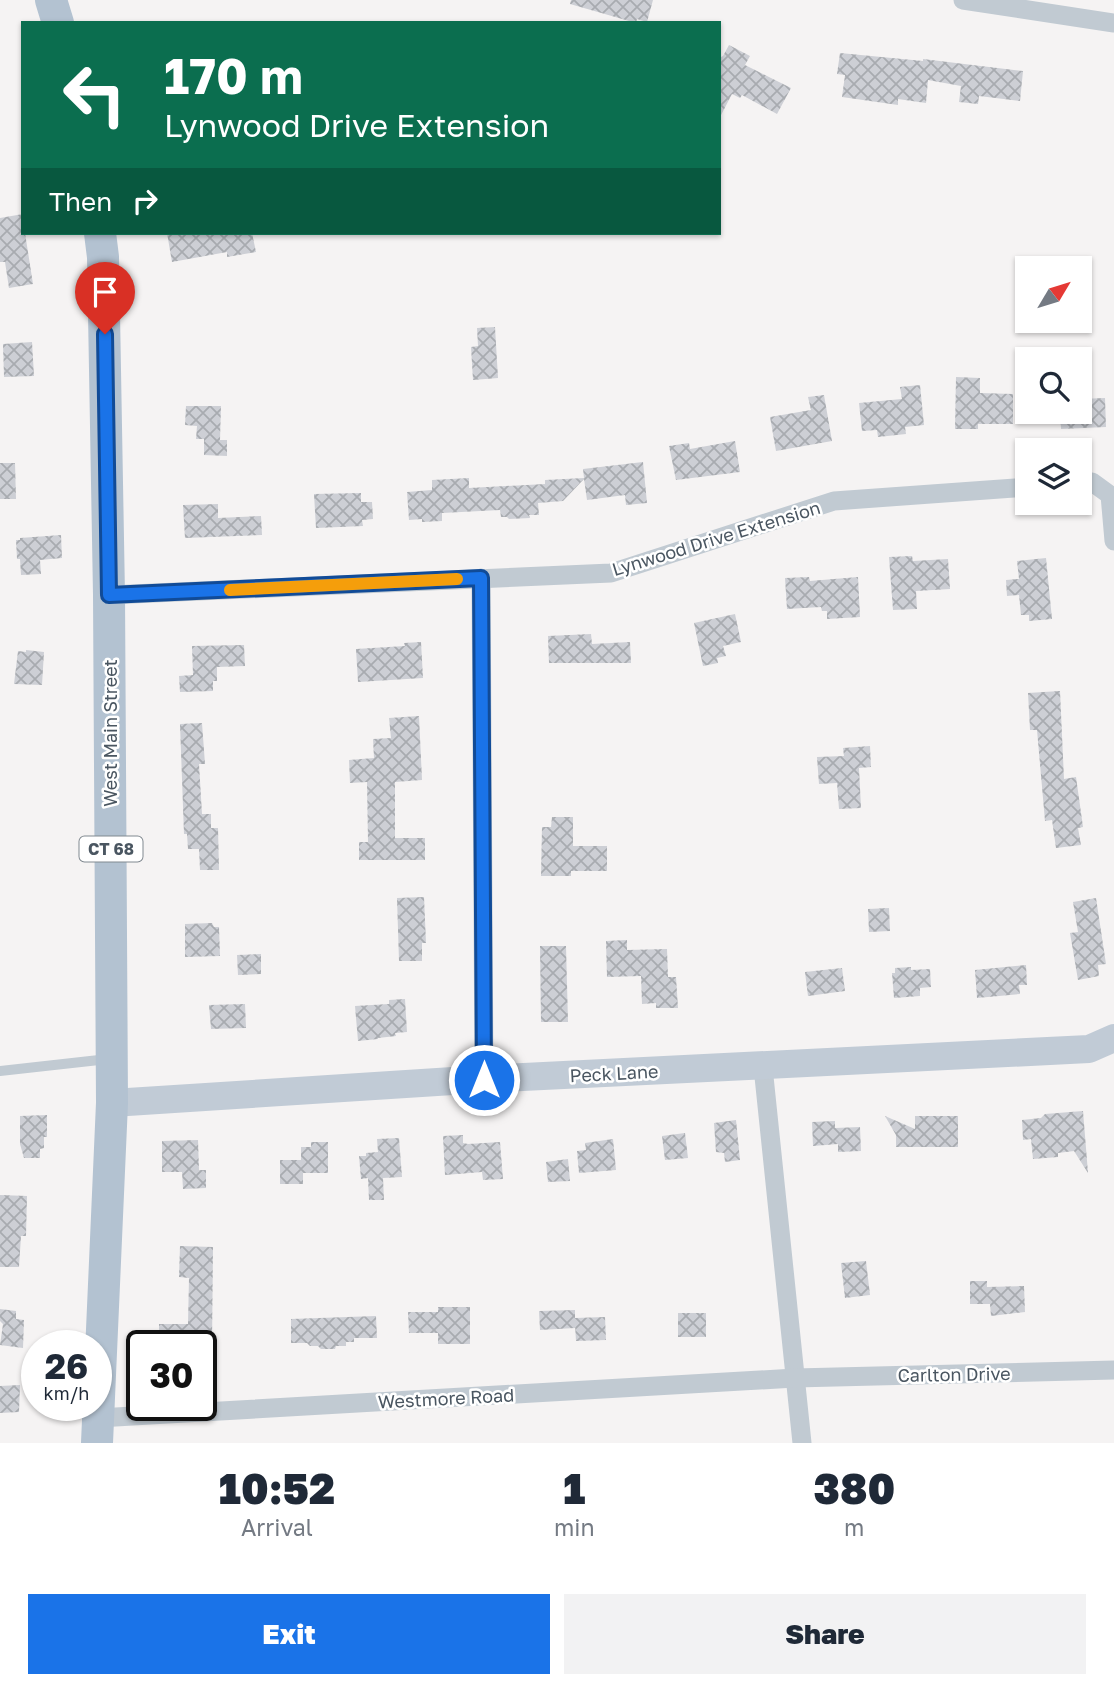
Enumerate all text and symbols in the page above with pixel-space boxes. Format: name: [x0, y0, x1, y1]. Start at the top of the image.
text: 170 m: [164, 46, 303, 105]
icon: left: [49, 49, 140, 140]
text: Lynwood Drive Extension: [164, 106, 549, 144]
icon: right: [126, 182, 164, 220]
text: Then: [49, 186, 112, 217]
north arrow: [1015, 256, 1092, 332]
map controls: [1015, 256, 1092, 515]
pin: [75, 262, 135, 334]
icon: arrive: [86, 273, 124, 311]
button: search: [1015, 347, 1092, 424]
button: layers: [1015, 438, 1092, 515]
street label: Lynwood Drive Extension: [609, 496, 823, 580]
street label: West Main Street: [99, 659, 121, 807]
road number: CT 68: [80, 836, 142, 862]
position arrow: [447, 1043, 521, 1117]
street label: Peck Lane: [569, 1060, 659, 1086]
speed limit sign: 30: [126, 1330, 217, 1421]
text: 26: [45, 1345, 88, 1387]
street label: Carlton Drive: [897, 1362, 1011, 1386]
text: km/h: [44, 1382, 89, 1404]
street label: Westmore Road: [377, 1383, 515, 1413]
text: 10:52: [219, 1463, 335, 1513]
text: 1: [563, 1463, 585, 1513]
text: 380: [813, 1463, 895, 1513]
text: Arrival: [241, 1513, 313, 1541]
text: min: [554, 1513, 595, 1541]
text: m: [844, 1513, 864, 1541]
button: Exit: [28, 1594, 550, 1674]
button: Share: [564, 1594, 1086, 1674]

